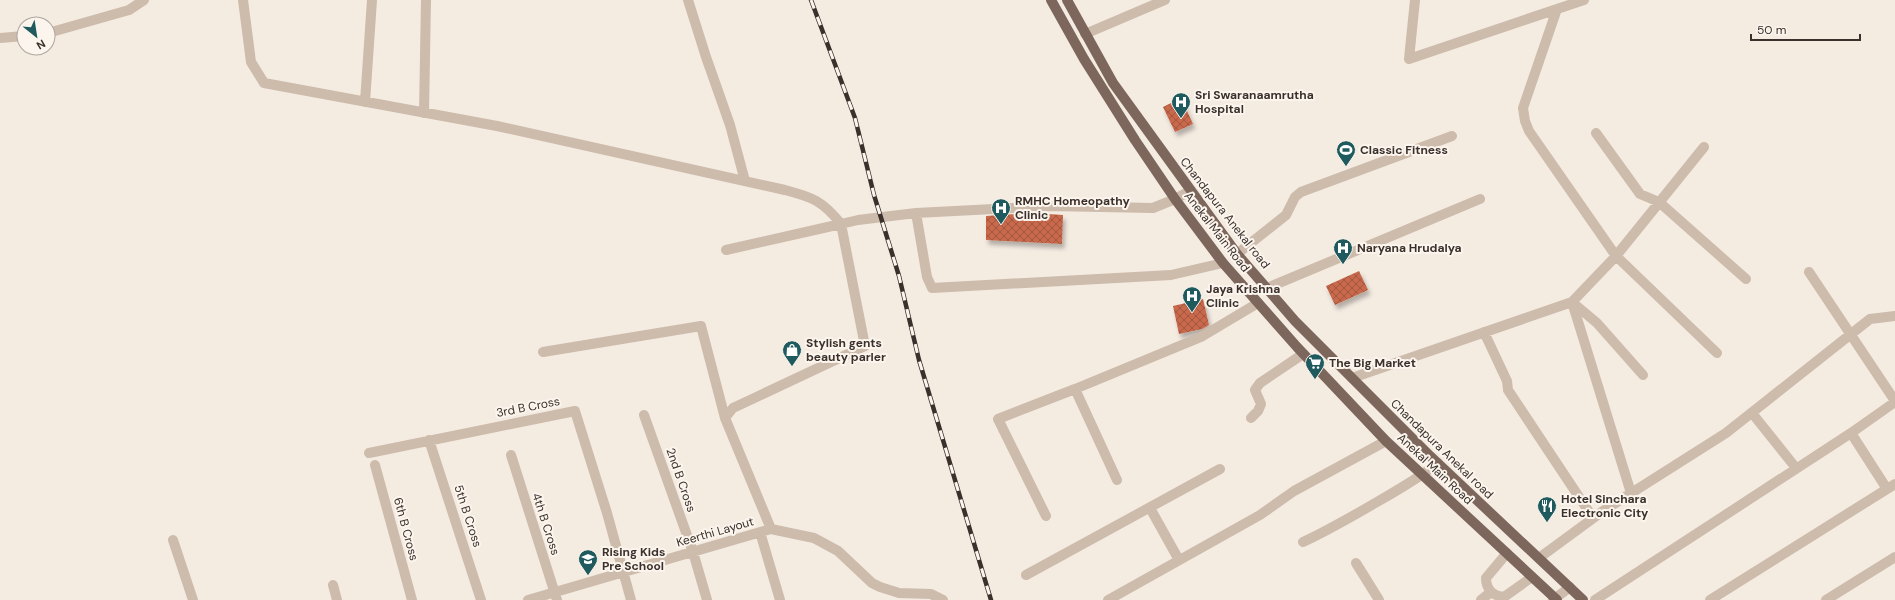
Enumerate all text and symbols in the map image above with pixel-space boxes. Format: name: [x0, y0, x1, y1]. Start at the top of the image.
north arrow: [16, 16, 56, 56]
scale bar: [1751, 16, 1860, 42]
text: 50 m: [1757, 22, 1786, 38]
text: N: [34, 37, 48, 53]
place label: Sri Swaranaamrutha Hospital: [1195, 87, 1314, 117]
hospital icon: Sri Swaranaamrutha Hospital: [1170, 91, 1192, 119]
sports icon: Classic Fitness: [1335, 139, 1357, 167]
place label: Classic Fitness: [1360, 142, 1448, 158]
street label: Chandapura Anekal road: [1177, 154, 1273, 272]
street label: Anekal Main Road: [1181, 189, 1253, 275]
place label: RMHC Homeopathy Clinic: [1015, 193, 1130, 223]
hospital icon: RMHC Homeopathy Clinic: [990, 197, 1012, 225]
hospital icon: Naryana Hrudalya: [1332, 237, 1354, 265]
place label: Naryana Hrudalya: [1357, 240, 1462, 256]
place label: Jaya Krishna Clinic: [1206, 281, 1280, 311]
hospital icon: Jaya Krishna Clinic: [1181, 285, 1203, 313]
place label: Stylish gents beauty parler: [806, 335, 886, 365]
shop icon: Stylish gents beauty parler: [781, 339, 803, 367]
supermarket icon: The Big Market: [1304, 352, 1326, 380]
place label: The Big Market: [1329, 355, 1416, 371]
street label: 3rd B Cross: [495, 393, 561, 421]
street label: Chandapura Anekal road: [1387, 396, 1497, 502]
street label: Anekal Main Road: [1394, 430, 1476, 508]
street label: 2nd B Cross: [663, 446, 699, 514]
street label: 5th B Cross: [450, 483, 486, 549]
street label: 4th B Cross: [528, 491, 564, 557]
place label: Hotel Sinchara Electronic City: [1561, 491, 1649, 521]
restaurant icon: Hotel Sinchara Electronic City: [1536, 495, 1558, 523]
street label: 6th B Cross: [390, 496, 422, 562]
street label: Keerthi Layout: [674, 513, 756, 551]
place label: Rising Kids Pre School: [602, 544, 665, 574]
school or university icon: Rising Kids Pre School: [577, 548, 599, 576]

